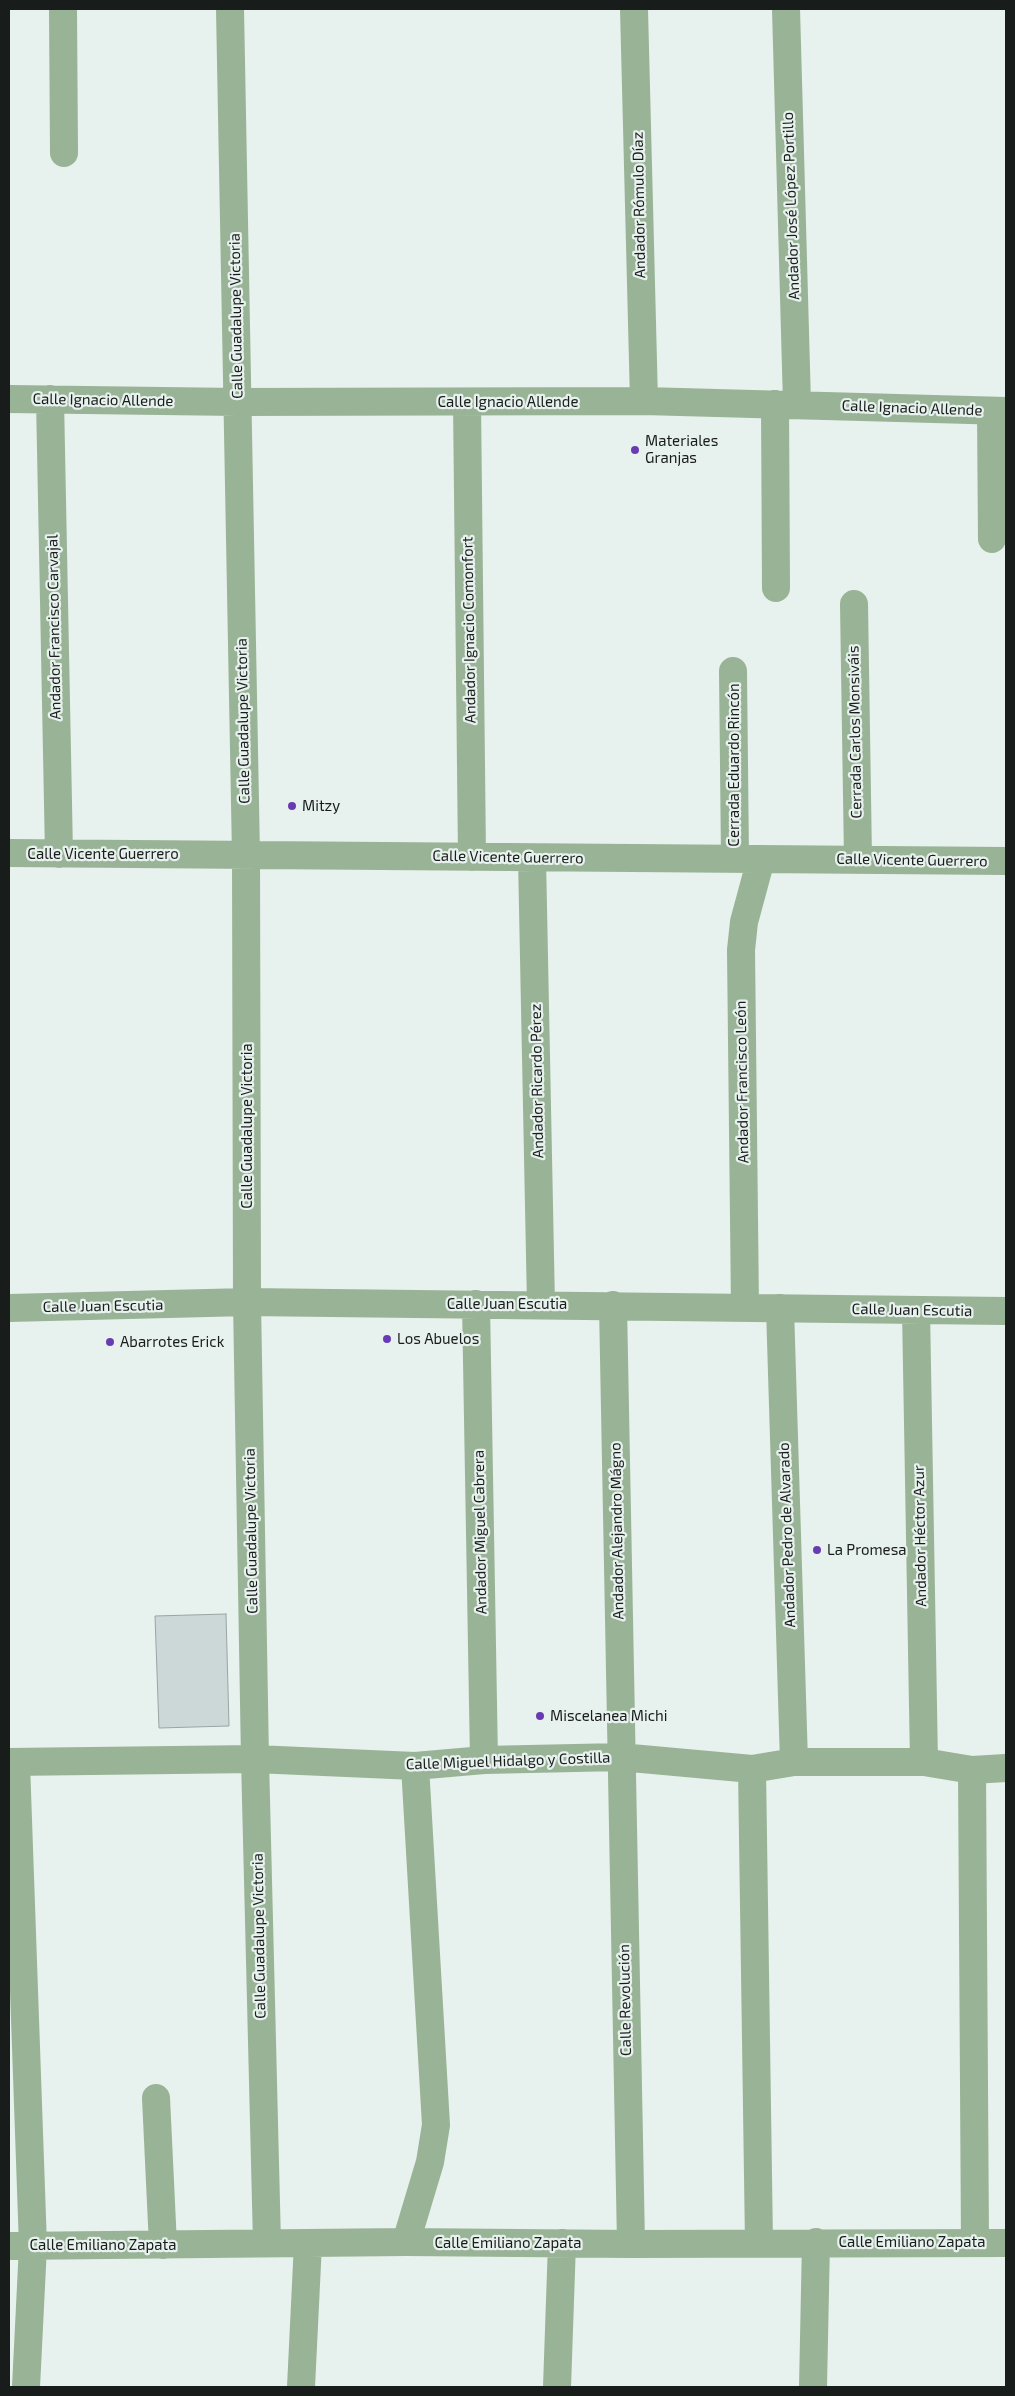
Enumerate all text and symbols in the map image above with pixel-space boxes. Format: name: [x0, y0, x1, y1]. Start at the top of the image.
street label: Andador José López Portillo: [779, 112, 803, 300]
street label: Andador Rómulo Díaz: [629, 132, 649, 278]
street label: Calle Guadalupe Victoria: [226, 233, 246, 399]
street label: Calle Ignacio Allende: [32, 390, 174, 410]
street label: Calle Ignacio Allende: [438, 393, 578, 411]
street label: Calle Ignacio Allende: [841, 397, 983, 419]
place label: Materiales Granjas: [645, 432, 718, 467]
marker: Materiales Granjas: [629, 444, 641, 456]
street label: Andador Francisco Carvajal: [43, 534, 65, 720]
street label: Andador Ignacio Comonfort: [458, 536, 480, 724]
street label: Calle Guadalupe Victoria: [233, 638, 253, 804]
street label: Cerrada Carlos Monsiváis: [844, 645, 866, 819]
street label: Cerrada Eduardo Rincón: [725, 683, 743, 847]
place label: Mitzy: [302, 797, 340, 815]
marker: Mitzy: [286, 800, 298, 812]
street label: Calle Vicente Guerrero: [27, 845, 179, 863]
street label: Calle Vicente Guerrero: [432, 847, 584, 867]
street label: Calle Vicente Guerrero: [836, 850, 988, 870]
street label: Andador Francisco León: [732, 1000, 752, 1164]
street label: Andador Ricardo Pérez: [527, 1004, 547, 1158]
street label: Calle Guadalupe Victoria: [238, 1043, 256, 1209]
street label: Calle Juan Escutia: [447, 1295, 567, 1313]
street label: Calle Juan Escutia: [43, 1296, 163, 1316]
street label: Calle Juan Escutia: [852, 1300, 972, 1320]
place label: Los Abuelos: [397, 1330, 479, 1348]
place label: Abarrotes Erick: [120, 1333, 224, 1351]
marker: Los Abuelos: [381, 1333, 393, 1345]
marker: Abarrotes Erick: [104, 1336, 116, 1348]
street label: Andador Alejandro Mágno: [606, 1442, 628, 1620]
street label: Andador Pedro de Alvarado: [775, 1442, 799, 1628]
street label: Calle Guadalupe Victoria: [241, 1448, 261, 1614]
street label: Andador Miguel Cabrera: [470, 1450, 490, 1614]
street label: Andador Héctor Azur: [910, 1465, 930, 1607]
place label: La Promesa: [827, 1541, 907, 1559]
marker: La Promesa: [811, 1544, 823, 1556]
place label: Miscelanea Michi: [550, 1707, 667, 1725]
marker: Miscelanea Michi: [534, 1710, 546, 1722]
street label: Calle Miguel Hidalgo y Costilla: [406, 1748, 610, 1774]
street label: Calle Guadalupe Victoria: [249, 1853, 269, 2019]
street label: Calle Revolución: [615, 1944, 635, 2056]
street label: Calle Emiliano Zapata: [839, 2233, 985, 2251]
street label: Calle Emiliano Zapata: [435, 2234, 581, 2252]
street label: Calle Emiliano Zapata: [30, 2236, 176, 2254]

